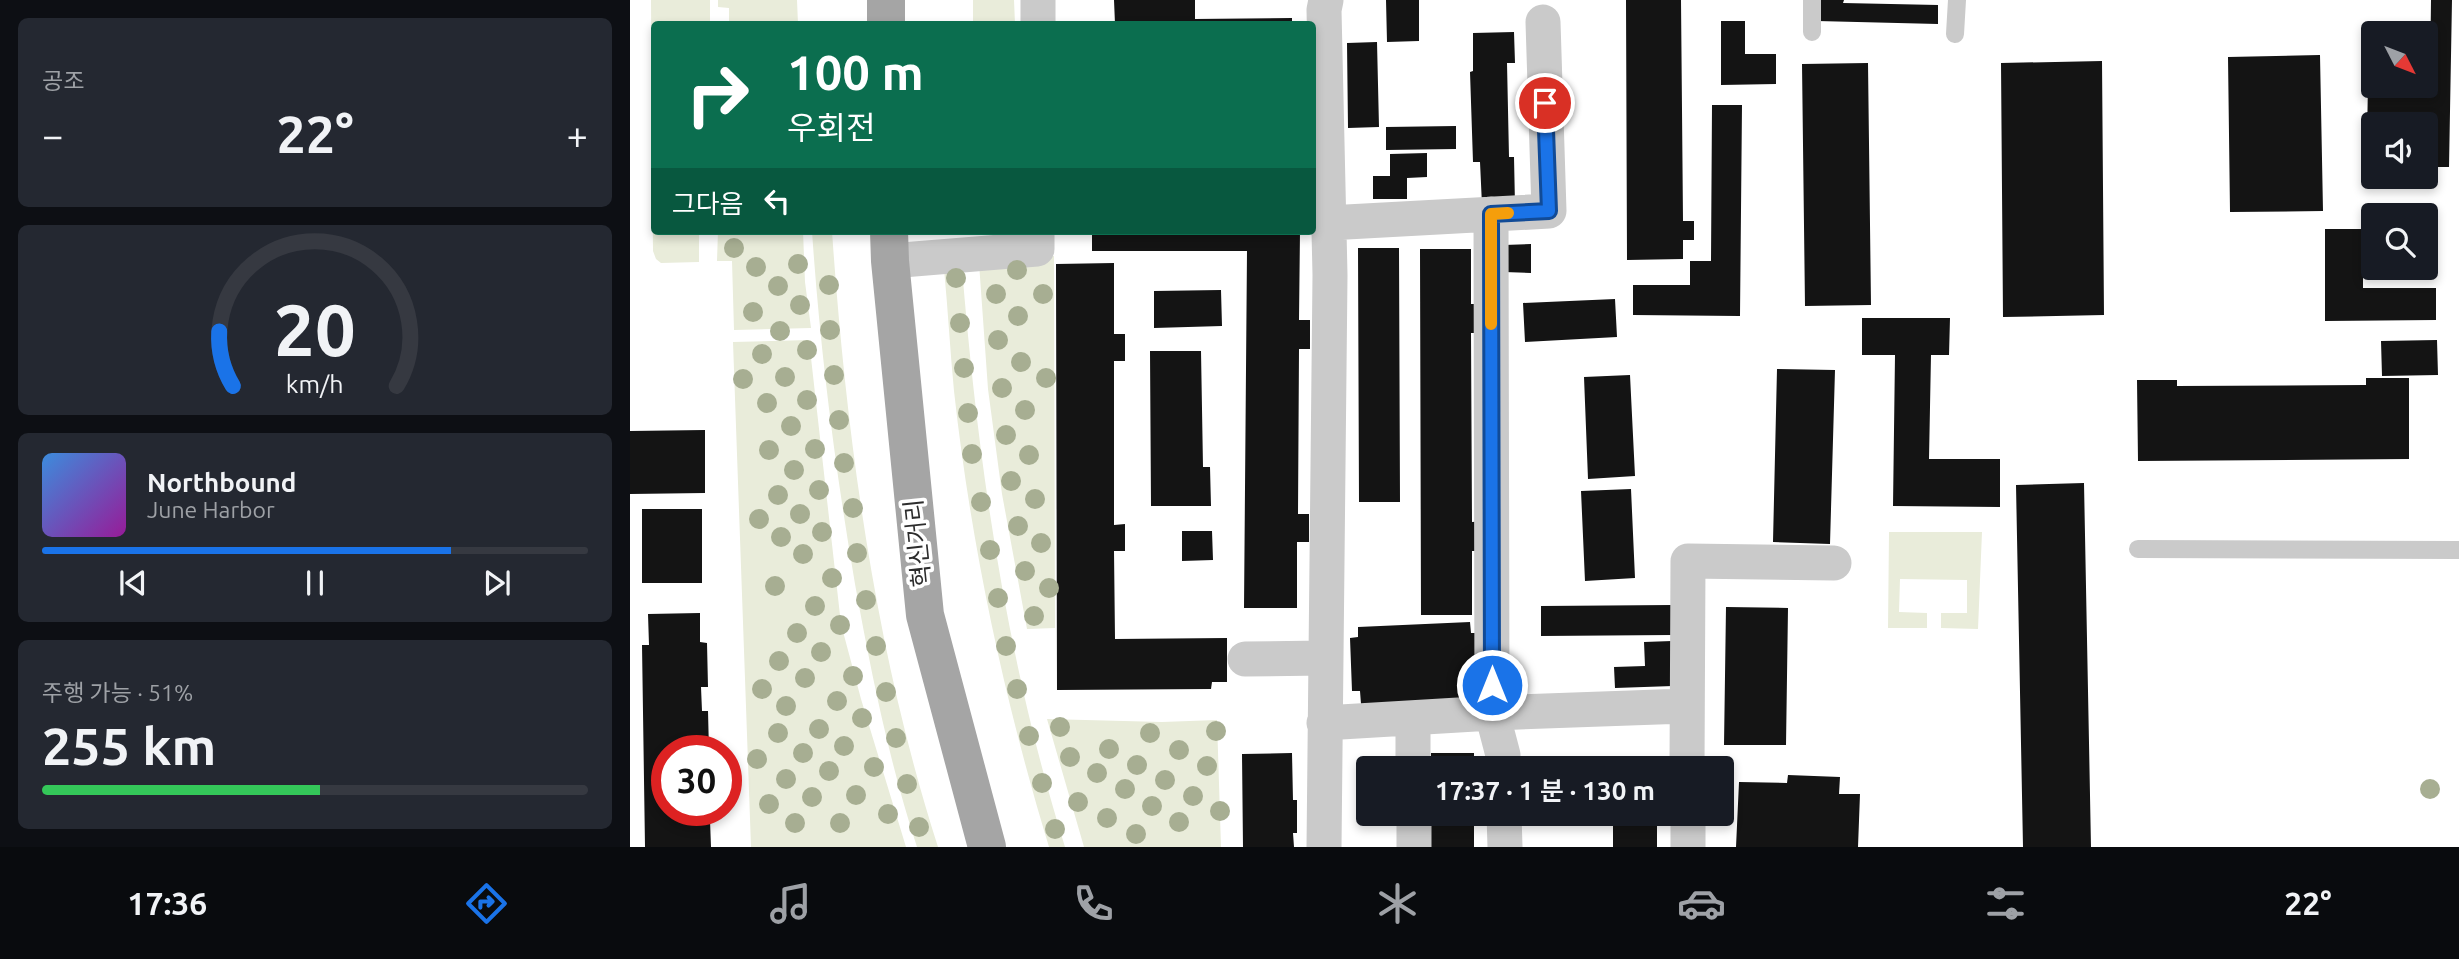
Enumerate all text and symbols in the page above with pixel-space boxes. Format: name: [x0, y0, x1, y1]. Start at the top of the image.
north arrow: [2361, 21, 2438, 98]
map controls: [2361, 21, 2438, 280]
text: 100 m: [787, 44, 924, 99]
icon: right: [672, 49, 763, 140]
text: 공조: [42, 68, 84, 93]
pin: [1515, 73, 1575, 133]
icon: arrive: [1526, 84, 1564, 122]
text: 22°: [276, 105, 354, 163]
text: 우회전: [787, 109, 875, 145]
button: sound: [2361, 112, 2438, 189]
text: −: [42, 114, 63, 156]
text: +: [567, 114, 588, 156]
icon: left: [758, 182, 796, 220]
text: 그다음: [672, 189, 744, 218]
button: search: [2361, 203, 2438, 280]
text: 20: [274, 288, 356, 370]
text: km/h: [286, 370, 344, 398]
text: Northbound: [147, 468, 296, 497]
text: June Harbor: [147, 497, 275, 522]
street label: 혁신거리: [899, 498, 936, 588]
icon: previous: [114, 564, 152, 602]
icon: pause: [296, 564, 334, 602]
icon: next: [478, 564, 516, 602]
position arrow: [1455, 648, 1529, 722]
text: 주행 가능 · 51%: [42, 680, 193, 705]
text: 255 km: [42, 717, 216, 775]
speed limit sign: 30: [651, 735, 742, 826]
text: 17:37 · 1 분 · 130 m: [1435, 776, 1655, 805]
icon: directions: [462, 879, 511, 928]
icon: music: [766, 879, 815, 928]
icon: phone: [1069, 879, 1118, 928]
icon: climate: [1373, 879, 1422, 928]
icon: car: [1677, 879, 1726, 928]
icon: filters: [1981, 879, 2030, 928]
text: 17:36: [127, 885, 207, 921]
text: 22°: [2284, 885, 2332, 921]

